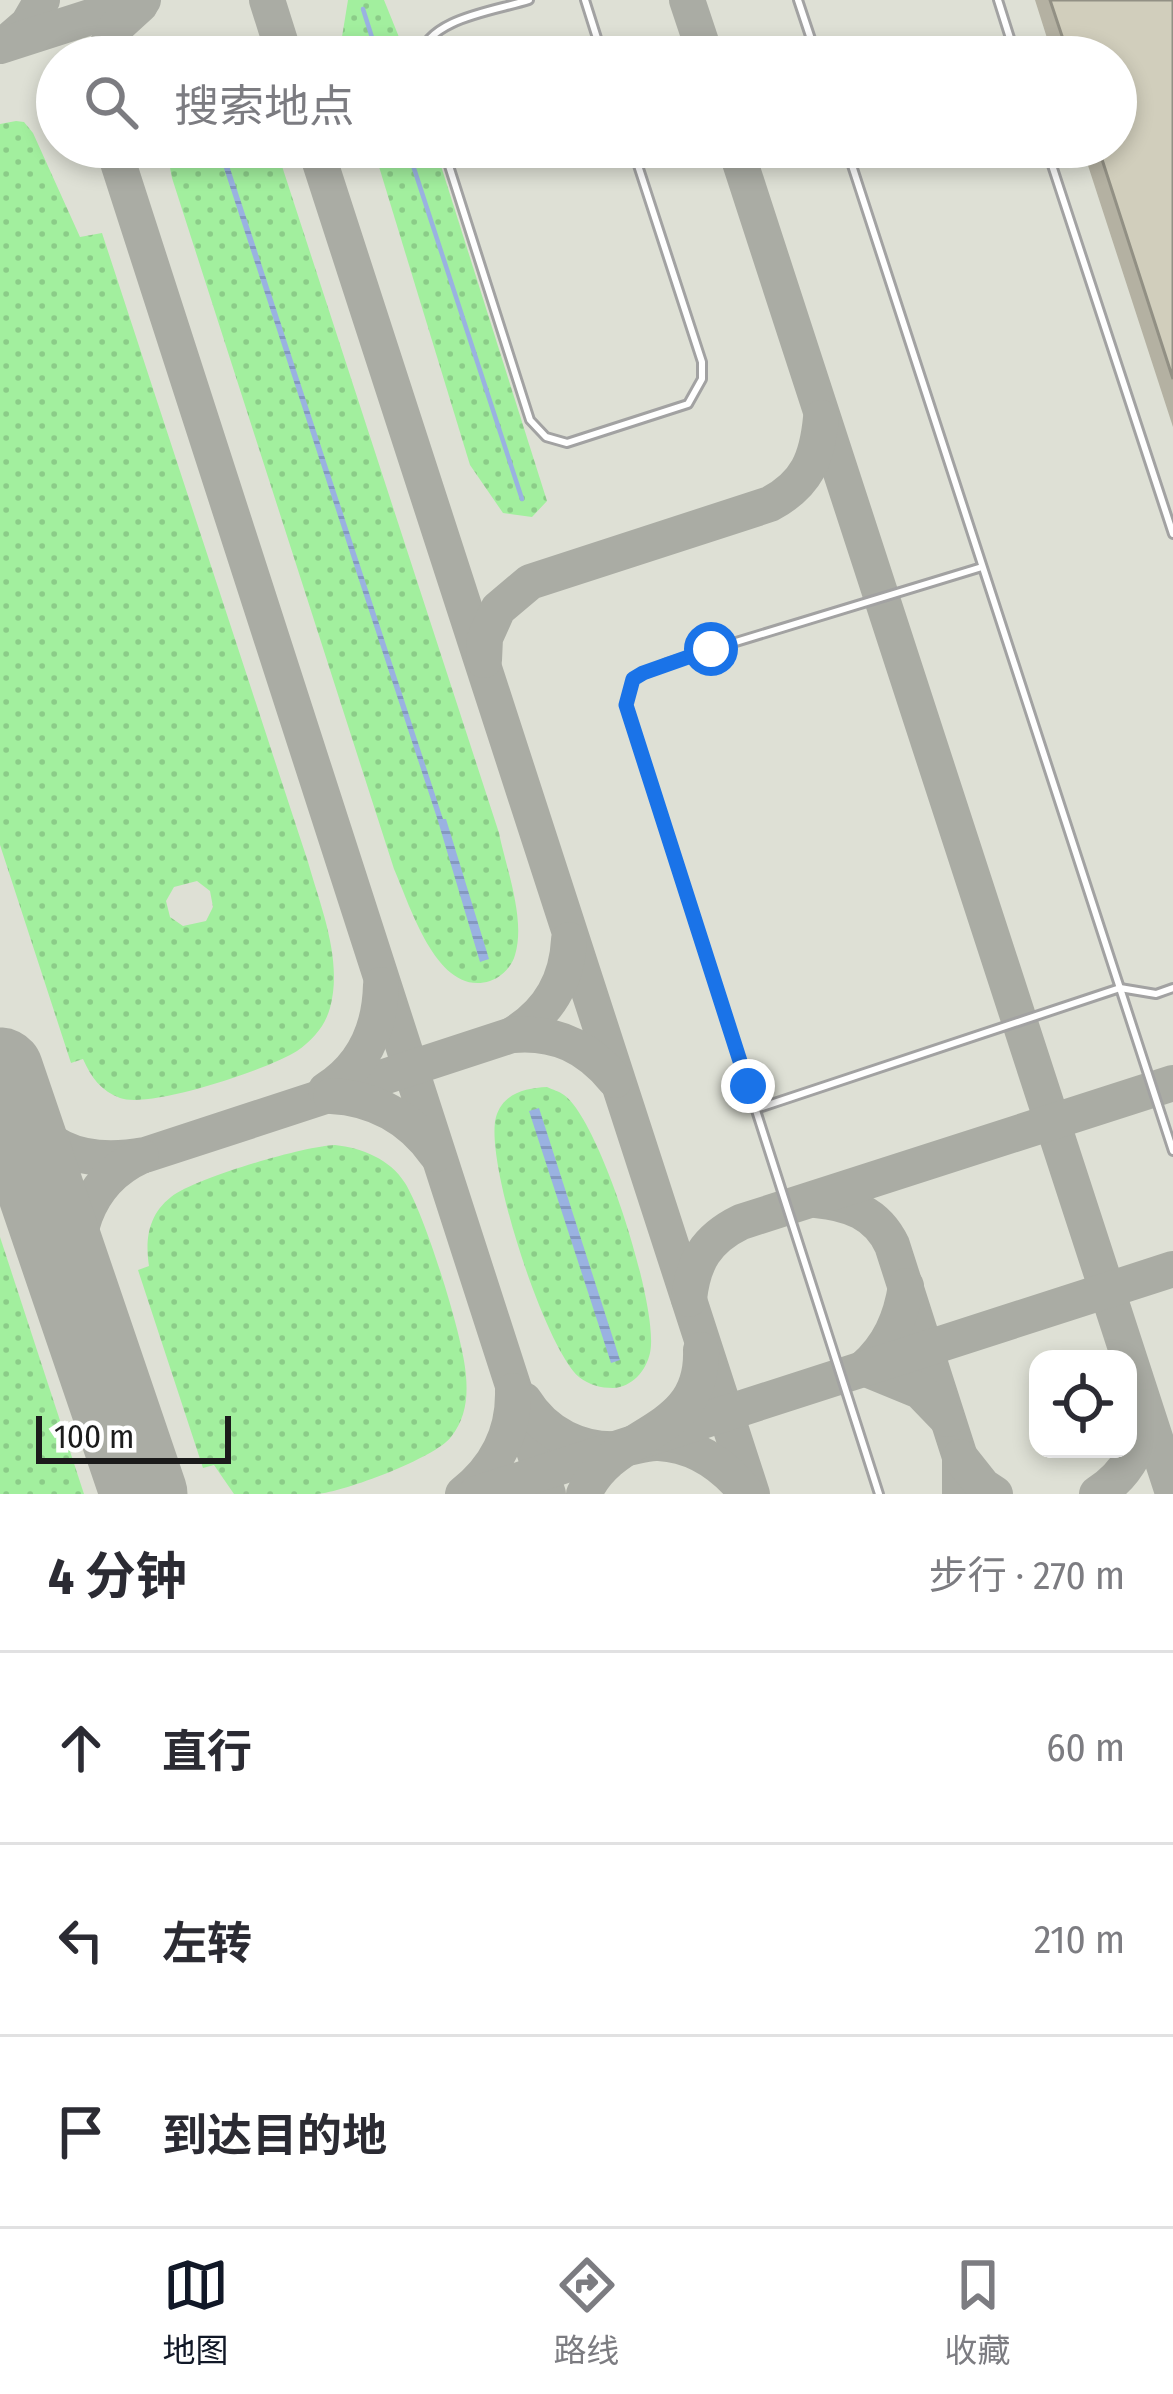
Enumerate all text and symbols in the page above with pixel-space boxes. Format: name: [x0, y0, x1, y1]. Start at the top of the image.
search box: [36, 36, 1137, 168]
icon: search: [78, 69, 144, 135]
text: 搜索地点: [174, 80, 354, 134]
route start: [684, 622, 738, 676]
route end: [721, 1059, 775, 1113]
map controls: [1029, 1350, 1137, 1458]
button: locate: [1029, 1350, 1137, 1458]
scale bar: [36, 1410, 231, 1463]
text: 100 m: [54, 1417, 134, 1457]
text: 4 分钟: [48, 1546, 187, 1608]
text: 步行 · 270 m: [929, 1553, 1125, 1599]
icon: ahead: [48, 1715, 114, 1781]
text: 直行: [162, 1725, 252, 1779]
text: 60 m: [1046, 1725, 1125, 1771]
icon: left: [48, 1907, 114, 1973]
text: 左转: [162, 1917, 252, 1971]
text: 210 m: [1034, 1917, 1125, 1963]
icon: arrive: [48, 2099, 114, 2165]
text: 到达目的地: [162, 2109, 387, 2163]
tab: 地图: [163, 2252, 229, 2372]
tab: 路线: [554, 2252, 620, 2372]
tab: 收藏: [945, 2252, 1011, 2372]

